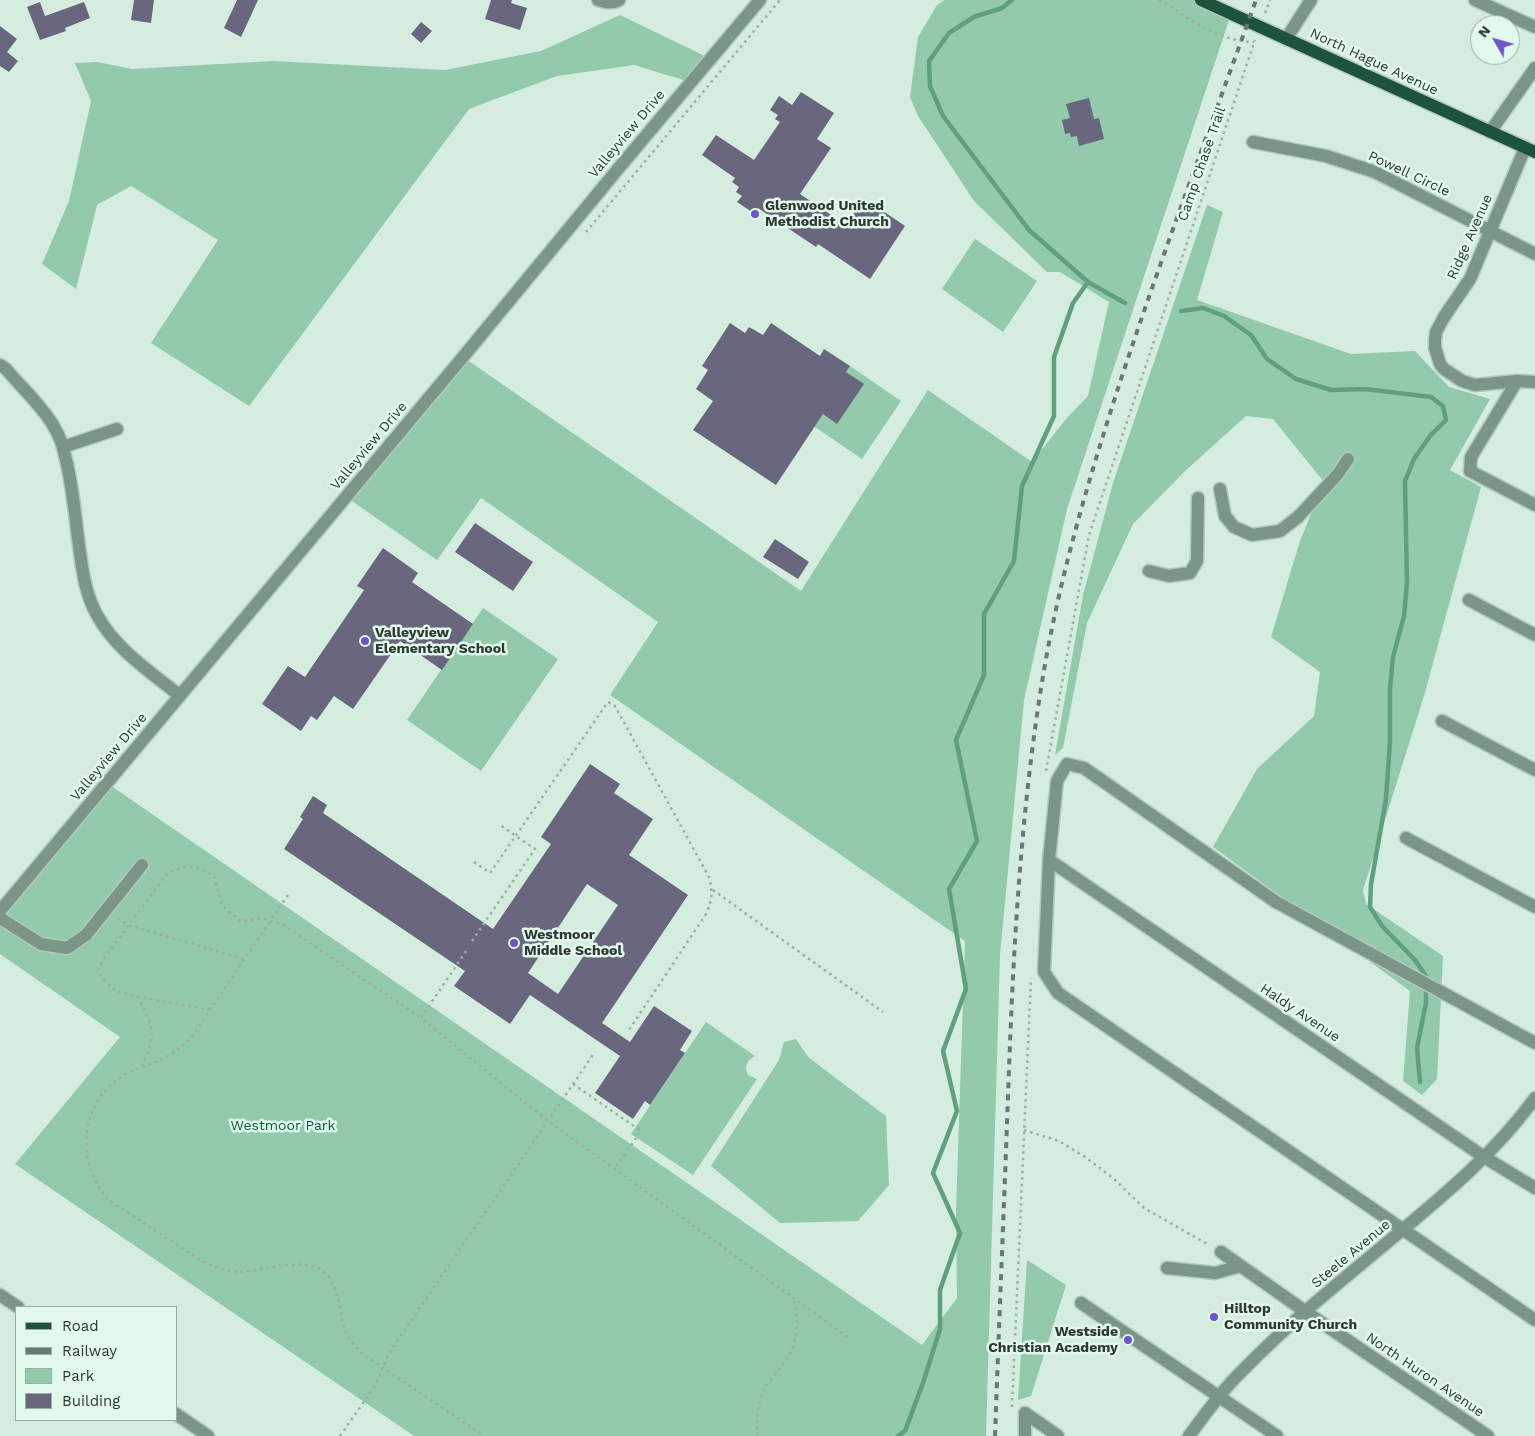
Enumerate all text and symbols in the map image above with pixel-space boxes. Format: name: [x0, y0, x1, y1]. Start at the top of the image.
north arrow: [1470, 15, 1520, 65]
text: N: [1474, 22, 1493, 40]
street label: North Hague Avenue: [1307, 25, 1441, 99]
street label: Valleyview Drive: [585, 87, 669, 181]
street label: Camp Chase Trail: [1175, 105, 1229, 223]
street label: Powell Circle: [1365, 148, 1453, 200]
street label: Ridge Avenue: [1444, 192, 1496, 282]
place label: Glenwood United Methodist Church: [765, 198, 889, 230]
marker: Glenwood United Methodist Church: [749, 208, 761, 220]
street label: Valleyview Drive: [327, 399, 411, 493]
place label: Valleyview Elementary School: [375, 625, 506, 658]
marker: Valleyview Elementary School: [359, 635, 371, 647]
street label: Valleyview Drive: [67, 710, 151, 804]
place label: Westmoor Middle School: [524, 927, 622, 960]
marker: Westmoor Middle School: [508, 937, 520, 949]
street label: Haldy Avenue: [1257, 980, 1343, 1046]
park label: Westmoor Park: [230, 1118, 336, 1134]
street label: Steele Avenue: [1308, 1216, 1394, 1292]
place label: Hilltop Community Church: [1224, 1301, 1357, 1334]
legend: [15, 1306, 178, 1421]
marker: Hilltop Community Church: [1208, 1311, 1220, 1323]
text: Road: [62, 1317, 99, 1335]
place label: Westside Christian Academy: [988, 1324, 1118, 1356]
street label: North Huron Avenue: [1363, 1329, 1487, 1421]
marker: Westside Christian Academy: [1122, 1334, 1134, 1346]
text: Railway: [62, 1342, 117, 1360]
text: Park: [62, 1367, 94, 1385]
text: Building: [62, 1392, 120, 1410]

